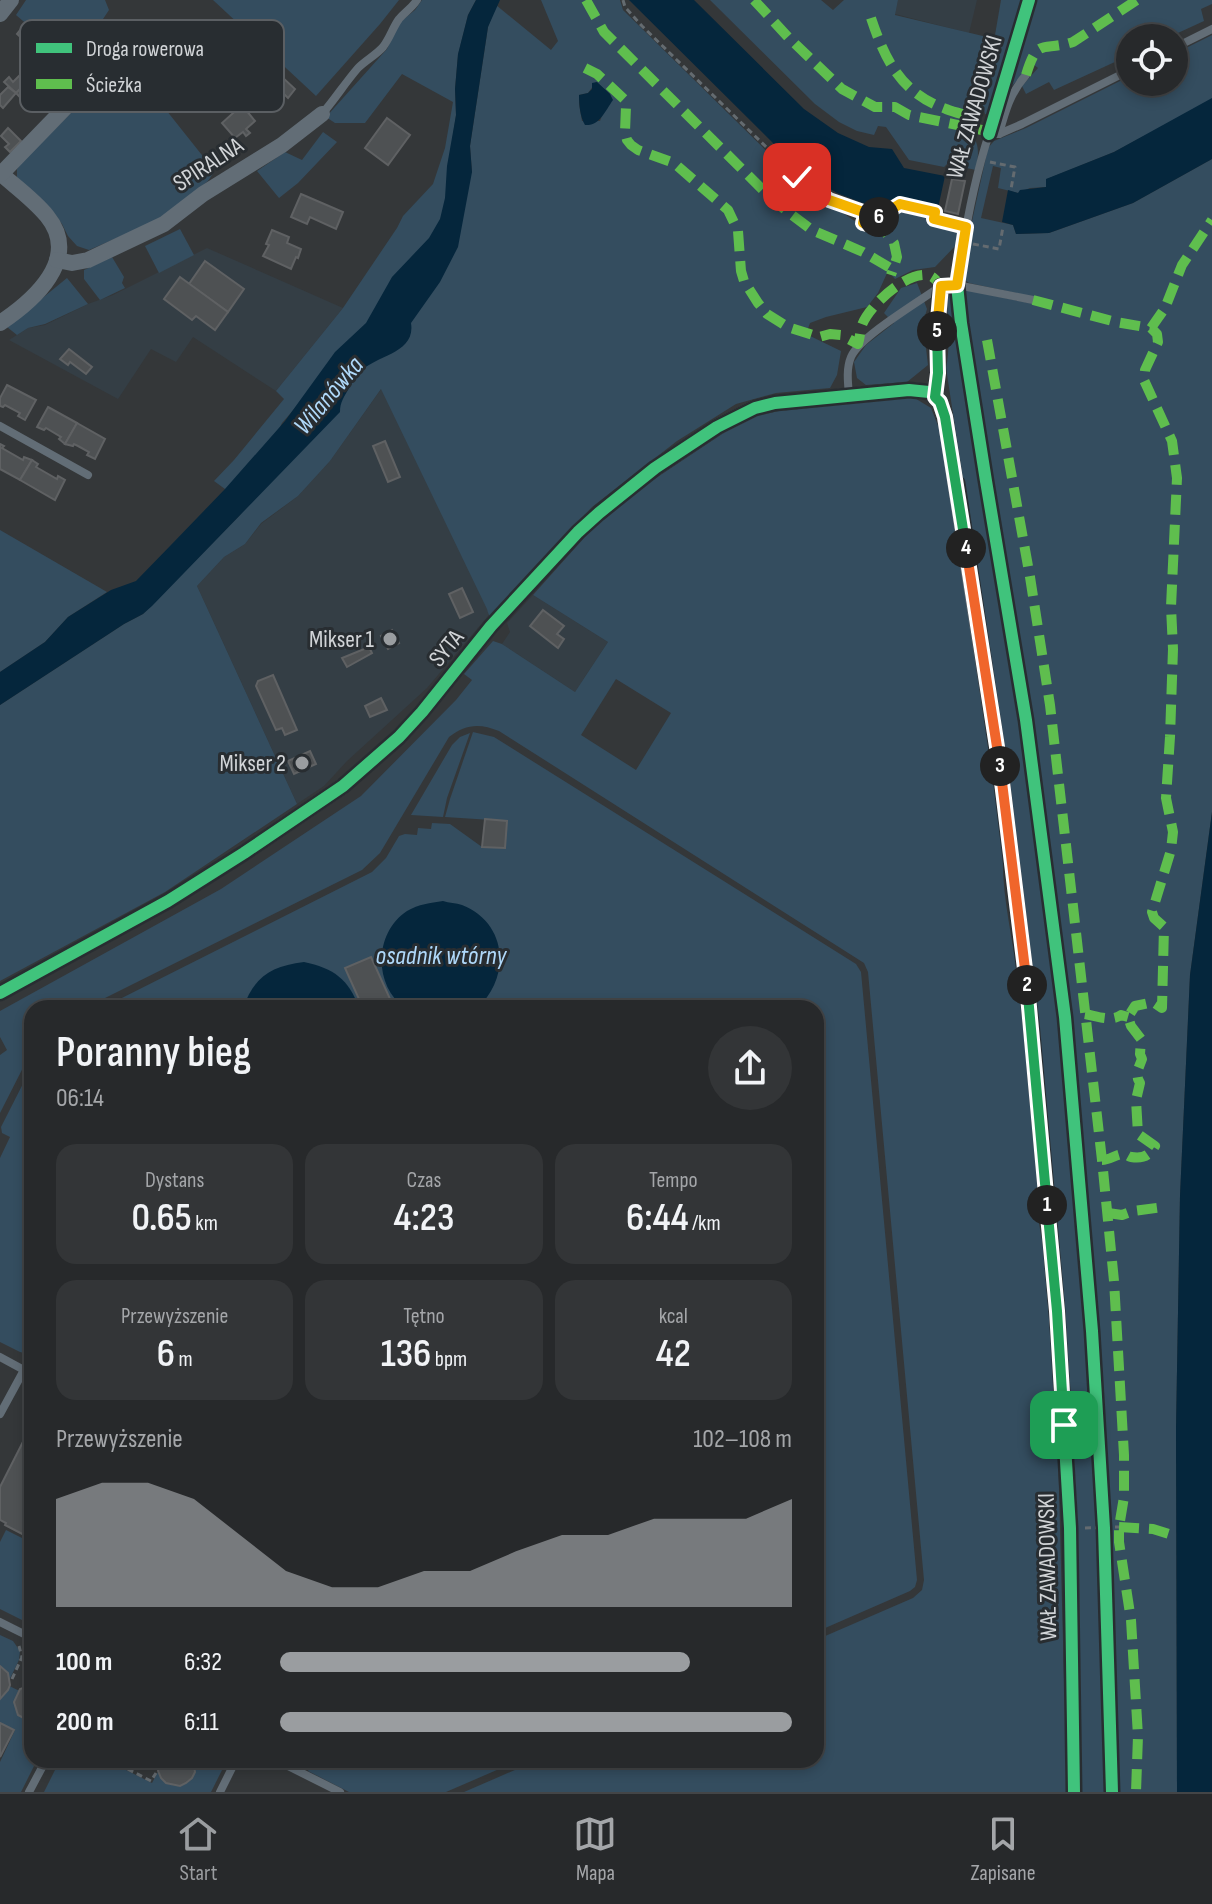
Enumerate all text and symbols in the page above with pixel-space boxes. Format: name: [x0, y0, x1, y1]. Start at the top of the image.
legend: [20, 20, 284, 112]
map controls: [1116, 24, 1188, 96]
button: locate: [1116, 24, 1188, 96]
street label: WAŁ ZAWADOWSKI: [940, 32, 1009, 182]
text: Droga rowerowa: [86, 36, 204, 63]
text: Ścieżka: [86, 72, 142, 99]
street label: SPIRALNA: [168, 131, 249, 198]
pin: [763, 143, 831, 211]
icon: check: [775, 155, 819, 199]
pin: 6: [859, 197, 899, 237]
text: 6: [874, 203, 884, 230]
pin: 5: [917, 311, 957, 351]
text: 5: [932, 317, 942, 344]
water label: Wilanówka: [288, 350, 371, 441]
pin: 4: [946, 528, 986, 568]
text: 4: [961, 534, 971, 561]
street label: SYTA: [423, 623, 470, 673]
place label: Mikser 1: [309, 625, 375, 654]
marker: Mikser 1: [381, 630, 399, 648]
pin: 3: [980, 746, 1020, 786]
place label: Mikser 2: [220, 749, 286, 778]
text: 3: [995, 752, 1005, 779]
marker: Mikser 2: [293, 754, 311, 772]
water label: osadnik wtórny: [376, 941, 508, 972]
pin: 2: [1007, 965, 1047, 1005]
text: 2: [1022, 971, 1032, 998]
text: Poranny bieg: [56, 1026, 251, 1079]
button: share: [708, 1026, 792, 1110]
text: 06:14: [56, 1083, 104, 1114]
text: Dystans: [145, 1167, 204, 1194]
text: Czas: [407, 1167, 441, 1194]
text: Tempo: [649, 1167, 698, 1194]
pin: 1: [1027, 1185, 1067, 1225]
text: 1: [1043, 1191, 1051, 1218]
text: 0.65: [132, 1194, 192, 1242]
text: 4:23: [394, 1194, 454, 1242]
text: 6:44: [626, 1194, 689, 1242]
text: km: [192, 1210, 218, 1237]
text: /km: [689, 1210, 721, 1237]
text: Przewyższenie: [121, 1303, 228, 1330]
text: Tętno: [403, 1303, 445, 1330]
text: kcal: [659, 1303, 688, 1330]
text: 6: [157, 1330, 175, 1378]
text: 136: [381, 1330, 431, 1378]
text: 42: [656, 1330, 691, 1378]
text: m: [175, 1346, 193, 1373]
text: bpm: [431, 1346, 467, 1373]
pin: [1030, 1391, 1098, 1459]
icon: arrive: [1042, 1403, 1086, 1447]
text: Przewyższenie: [56, 1424, 183, 1455]
text: 102–108 m: [693, 1424, 792, 1455]
street label: WAŁ ZAWADOWSKI: [1032, 1493, 1063, 1641]
text: 100 m: [56, 1647, 112, 1678]
text: 6:32: [184, 1647, 222, 1678]
text: 200 m: [56, 1707, 113, 1738]
text: 6:11: [184, 1707, 219, 1738]
tab: Start: [176, 1812, 220, 1887]
tab: Mapa: [573, 1812, 617, 1887]
tab: Zapisane: [970, 1812, 1036, 1887]

